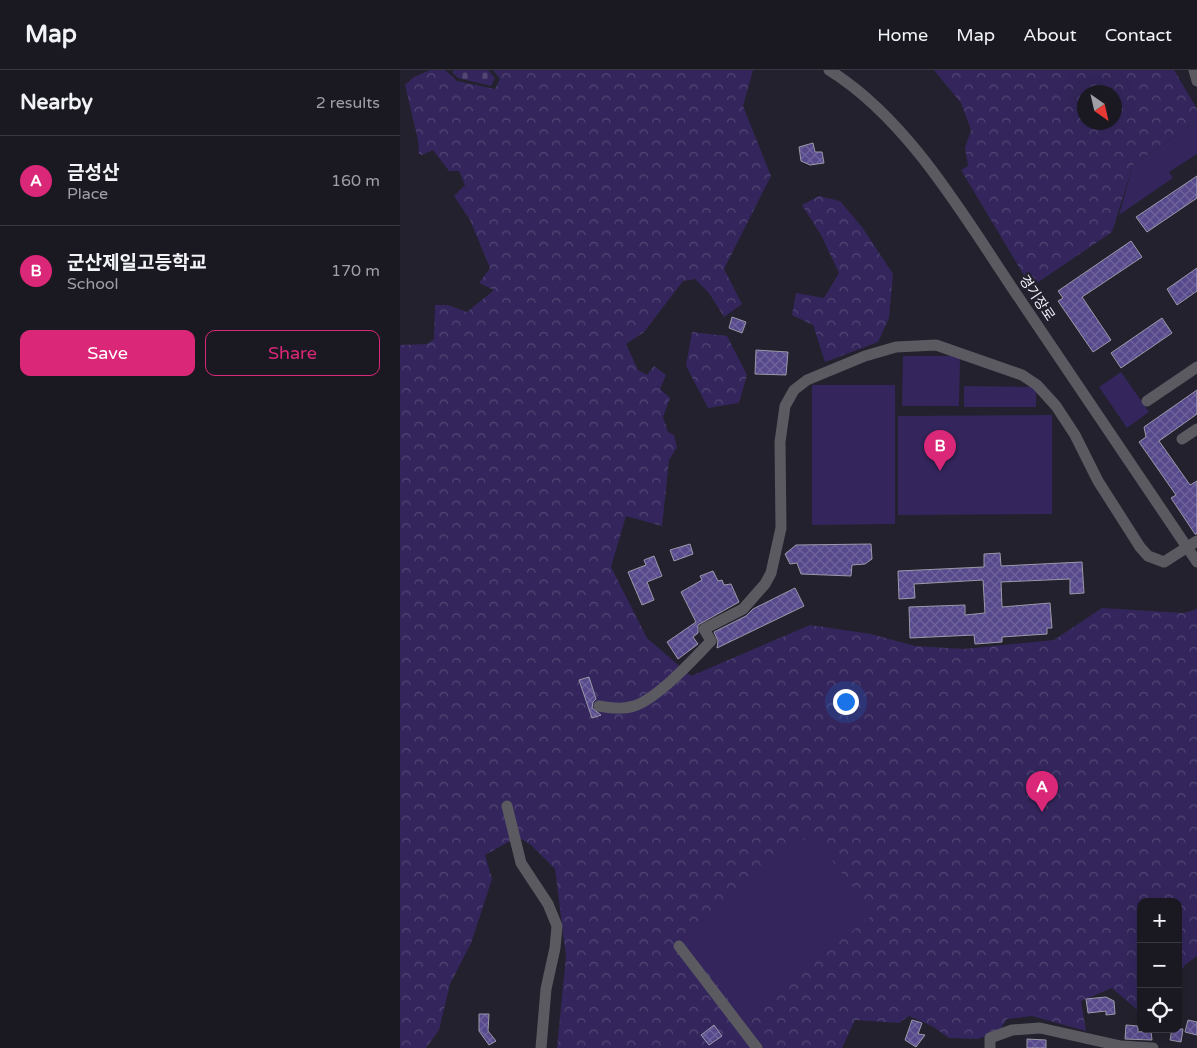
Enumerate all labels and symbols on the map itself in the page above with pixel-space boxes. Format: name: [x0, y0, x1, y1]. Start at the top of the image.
north arrow: [1077, 85, 1122, 130]
street label: 경기장로: [1016, 272, 1059, 324]
pin: B: [924, 430, 956, 471]
your location: [833, 689, 859, 715]
pin: A: [1026, 771, 1058, 812]

